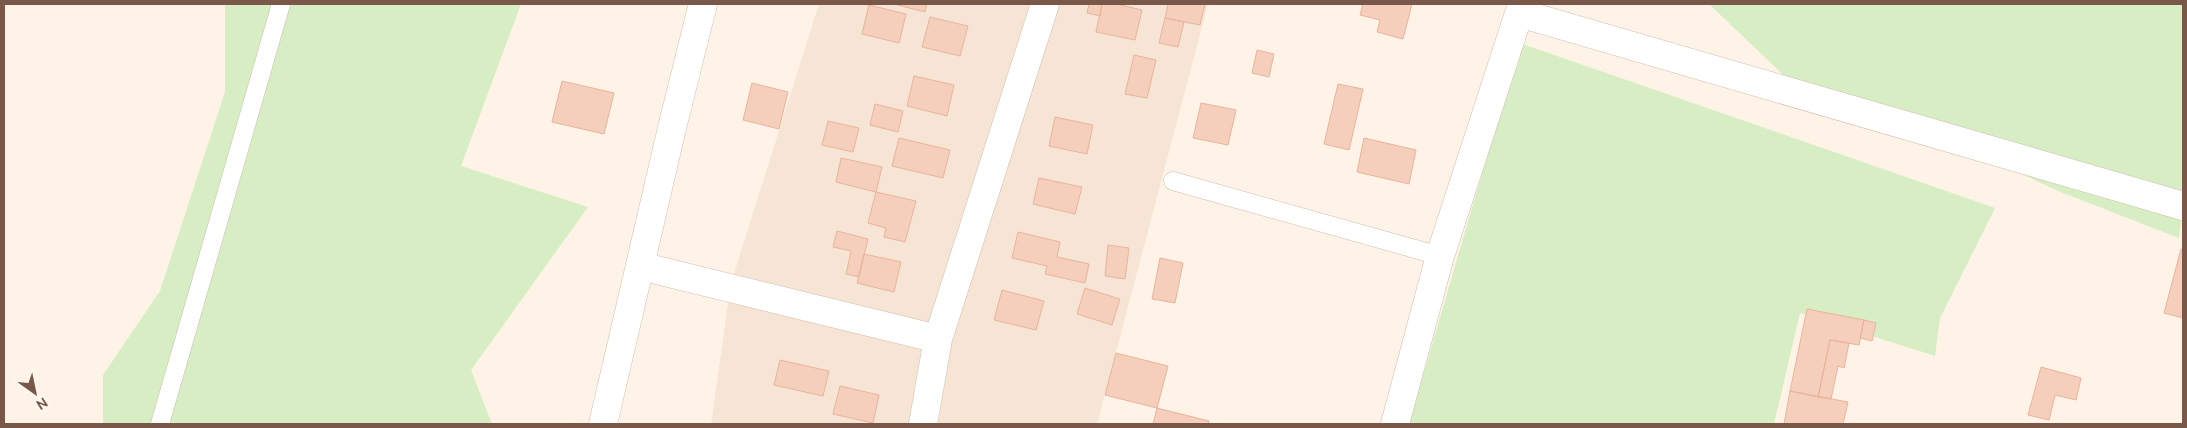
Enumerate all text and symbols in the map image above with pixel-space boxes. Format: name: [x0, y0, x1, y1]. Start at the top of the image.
north arrow: [10, 368, 60, 418]
text: N: [33, 394, 51, 413]

